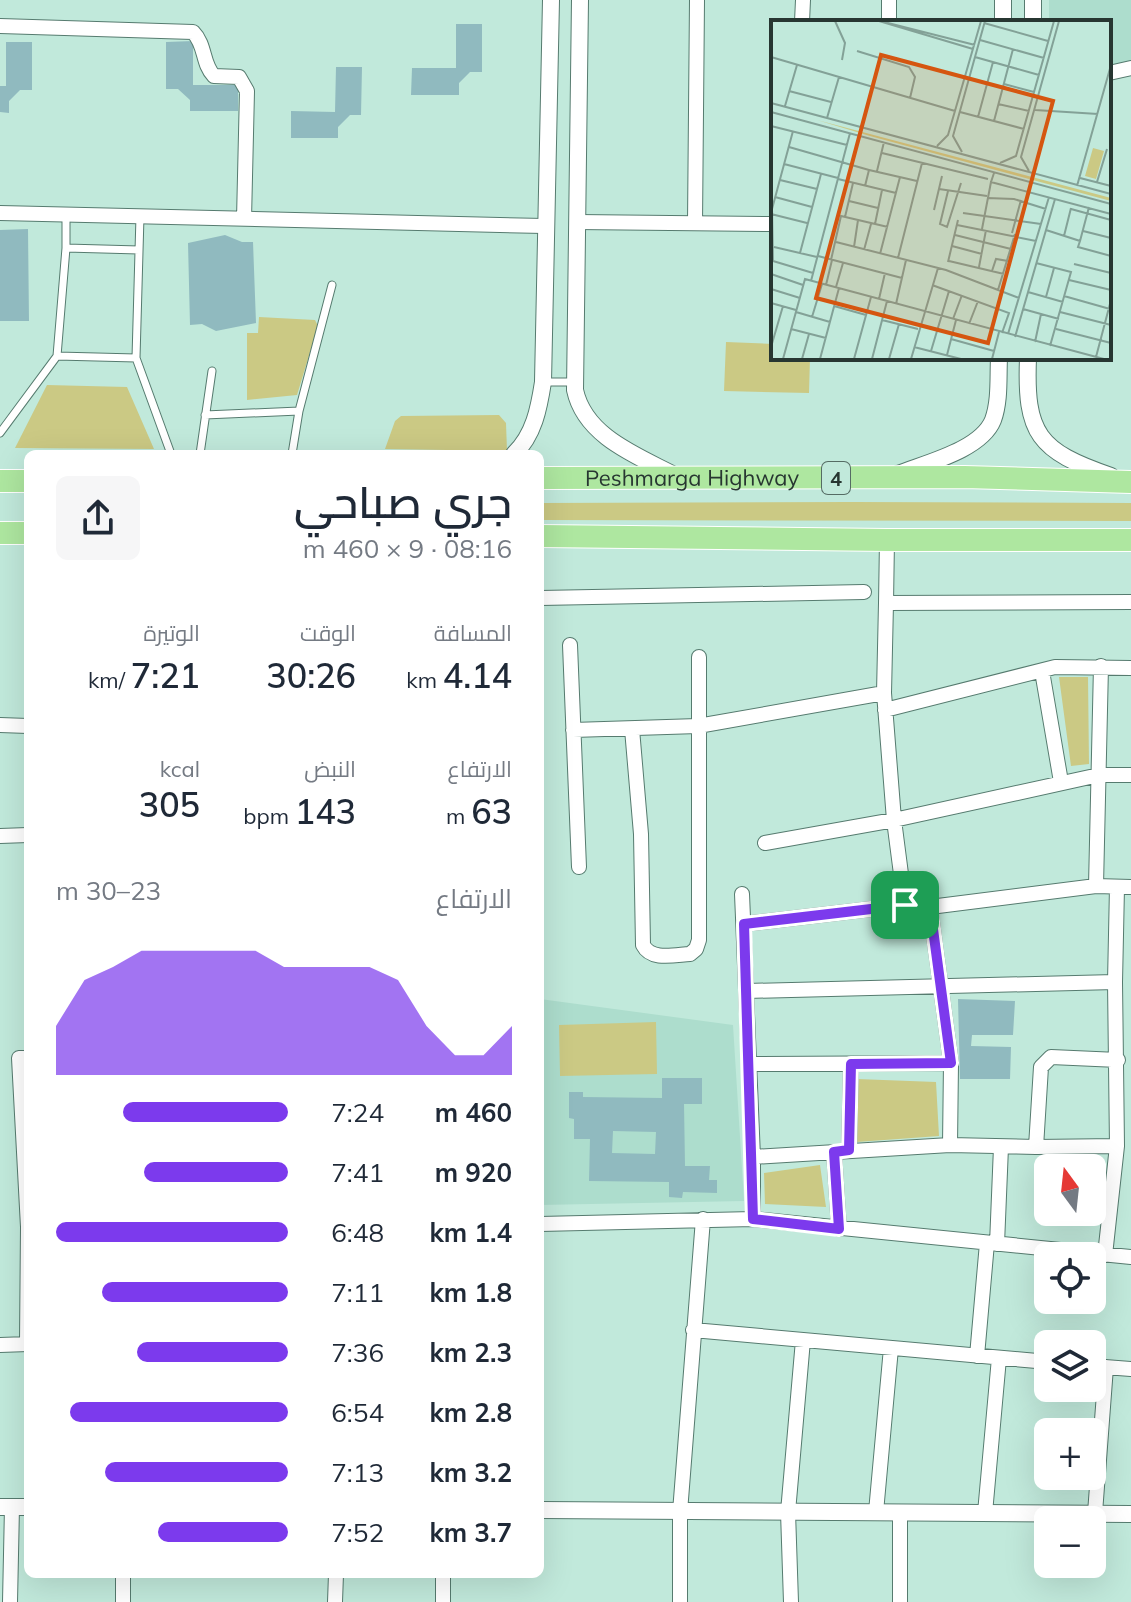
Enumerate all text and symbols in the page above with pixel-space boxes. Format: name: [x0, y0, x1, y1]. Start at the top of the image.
inset map: [771, 20, 1111, 360]
road number: 4: [822, 462, 850, 494]
street label: Peshmarga Highway: [585, 463, 799, 492]
text: جري صباحي: [294, 474, 512, 529]
button: share: [56, 476, 140, 560]
text: 08:16 · 9 × 460 m: [303, 532, 512, 565]
text: الوتيرة: [144, 619, 200, 647]
text: الوقت: [300, 619, 356, 647]
text: المسافة: [434, 619, 512, 647]
text: 7:21: [131, 654, 200, 697]
text: 30:26: [266, 654, 356, 697]
text: 4.14: [443, 654, 512, 697]
text: /km: [88, 666, 131, 694]
text: km: [406, 666, 443, 694]
text: kcal: [160, 755, 200, 783]
text: النبض: [304, 755, 356, 783]
text: الارتفاع: [448, 755, 512, 783]
text: 305: [139, 783, 200, 826]
text: 143: [295, 790, 356, 833]
text: 63: [471, 790, 512, 833]
text: bpm: [243, 802, 295, 830]
text: m: [446, 802, 471, 830]
pin: [871, 871, 939, 939]
text: 23–30 m: [56, 874, 161, 907]
text: الارتفاع: [436, 882, 512, 915]
icon: arrive: [883, 883, 927, 927]
text: 7:24: [331, 1096, 384, 1129]
text: 460 m: [435, 1096, 512, 1129]
north arrow: [1034, 1154, 1106, 1226]
map controls: [1034, 1154, 1106, 1578]
text: 7:41: [331, 1156, 384, 1189]
text: 920 m: [435, 1156, 512, 1189]
text: 6:48: [331, 1216, 384, 1249]
text: 1.4 km: [429, 1216, 512, 1249]
button: locate: [1034, 1242, 1106, 1314]
text: 7:11: [331, 1276, 384, 1309]
text: 1.8 km: [429, 1276, 512, 1309]
button: layers: [1034, 1330, 1106, 1402]
text: 7:36: [331, 1336, 384, 1369]
text: 2.3 km: [429, 1336, 512, 1369]
text: 6:54: [331, 1396, 384, 1429]
text: 2.8 km: [429, 1396, 512, 1429]
button: +: [1034, 1418, 1106, 1490]
text: 7:13: [331, 1456, 384, 1489]
text: 3.2 km: [429, 1456, 512, 1489]
button: −: [1034, 1506, 1106, 1578]
text: 7:52: [331, 1516, 384, 1549]
text: 3.7 km: [429, 1516, 512, 1549]

